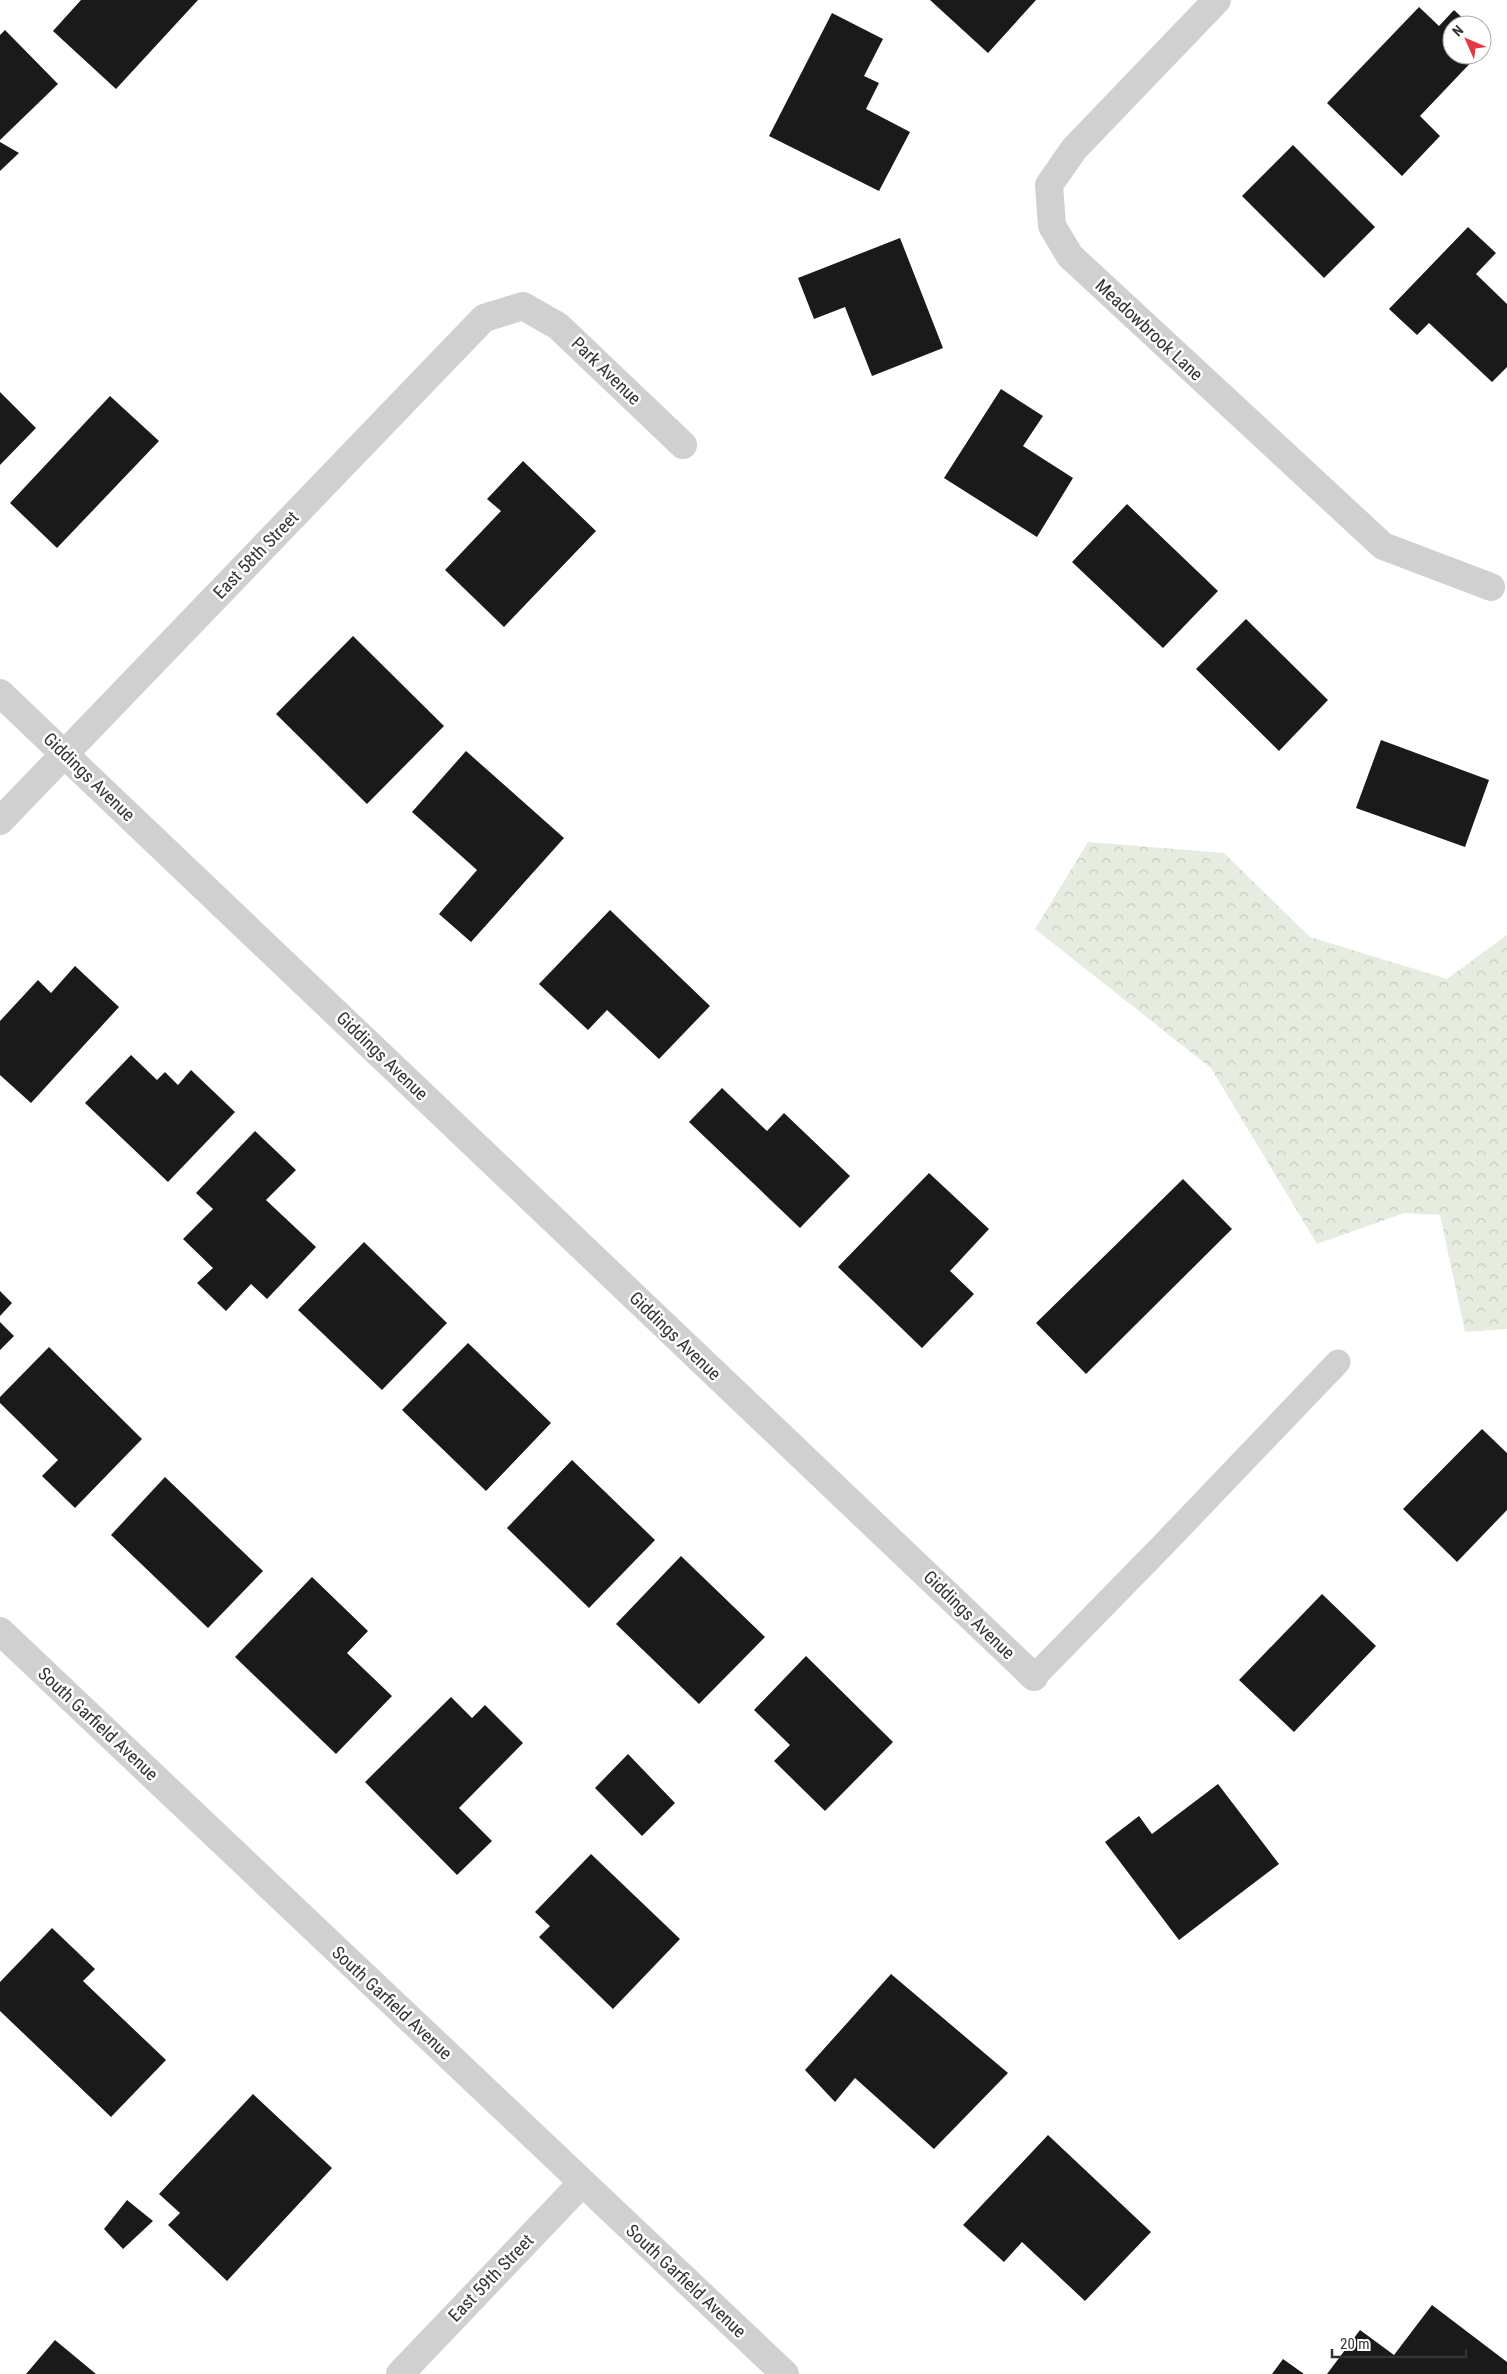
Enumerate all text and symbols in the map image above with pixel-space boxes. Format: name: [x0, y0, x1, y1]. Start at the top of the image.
north arrow: [1442, 15, 1492, 65]
text: N: [1449, 22, 1466, 39]
street label: Meadowbrook Lane: [1091, 274, 1207, 385]
street label: Park Avenue: [567, 333, 645, 409]
street label: East 58th Street: [209, 507, 303, 603]
street label: Giddings Avenue: [39, 728, 139, 825]
street label: Giddings Avenue: [332, 1007, 432, 1104]
street label: Giddings Avenue: [625, 1287, 725, 1384]
street label: Giddings Avenue: [919, 1566, 1019, 1663]
street label: South Garfield Avenue: [34, 1663, 163, 1785]
street label: South Garfield Avenue: [328, 1942, 457, 2064]
street label: South Garfield Avenue: [622, 2220, 751, 2342]
street label: East 59th Street: [444, 2230, 538, 2326]
scale bar: [1332, 2326, 1466, 2358]
text: 20 m: [1340, 2335, 1370, 2353]

